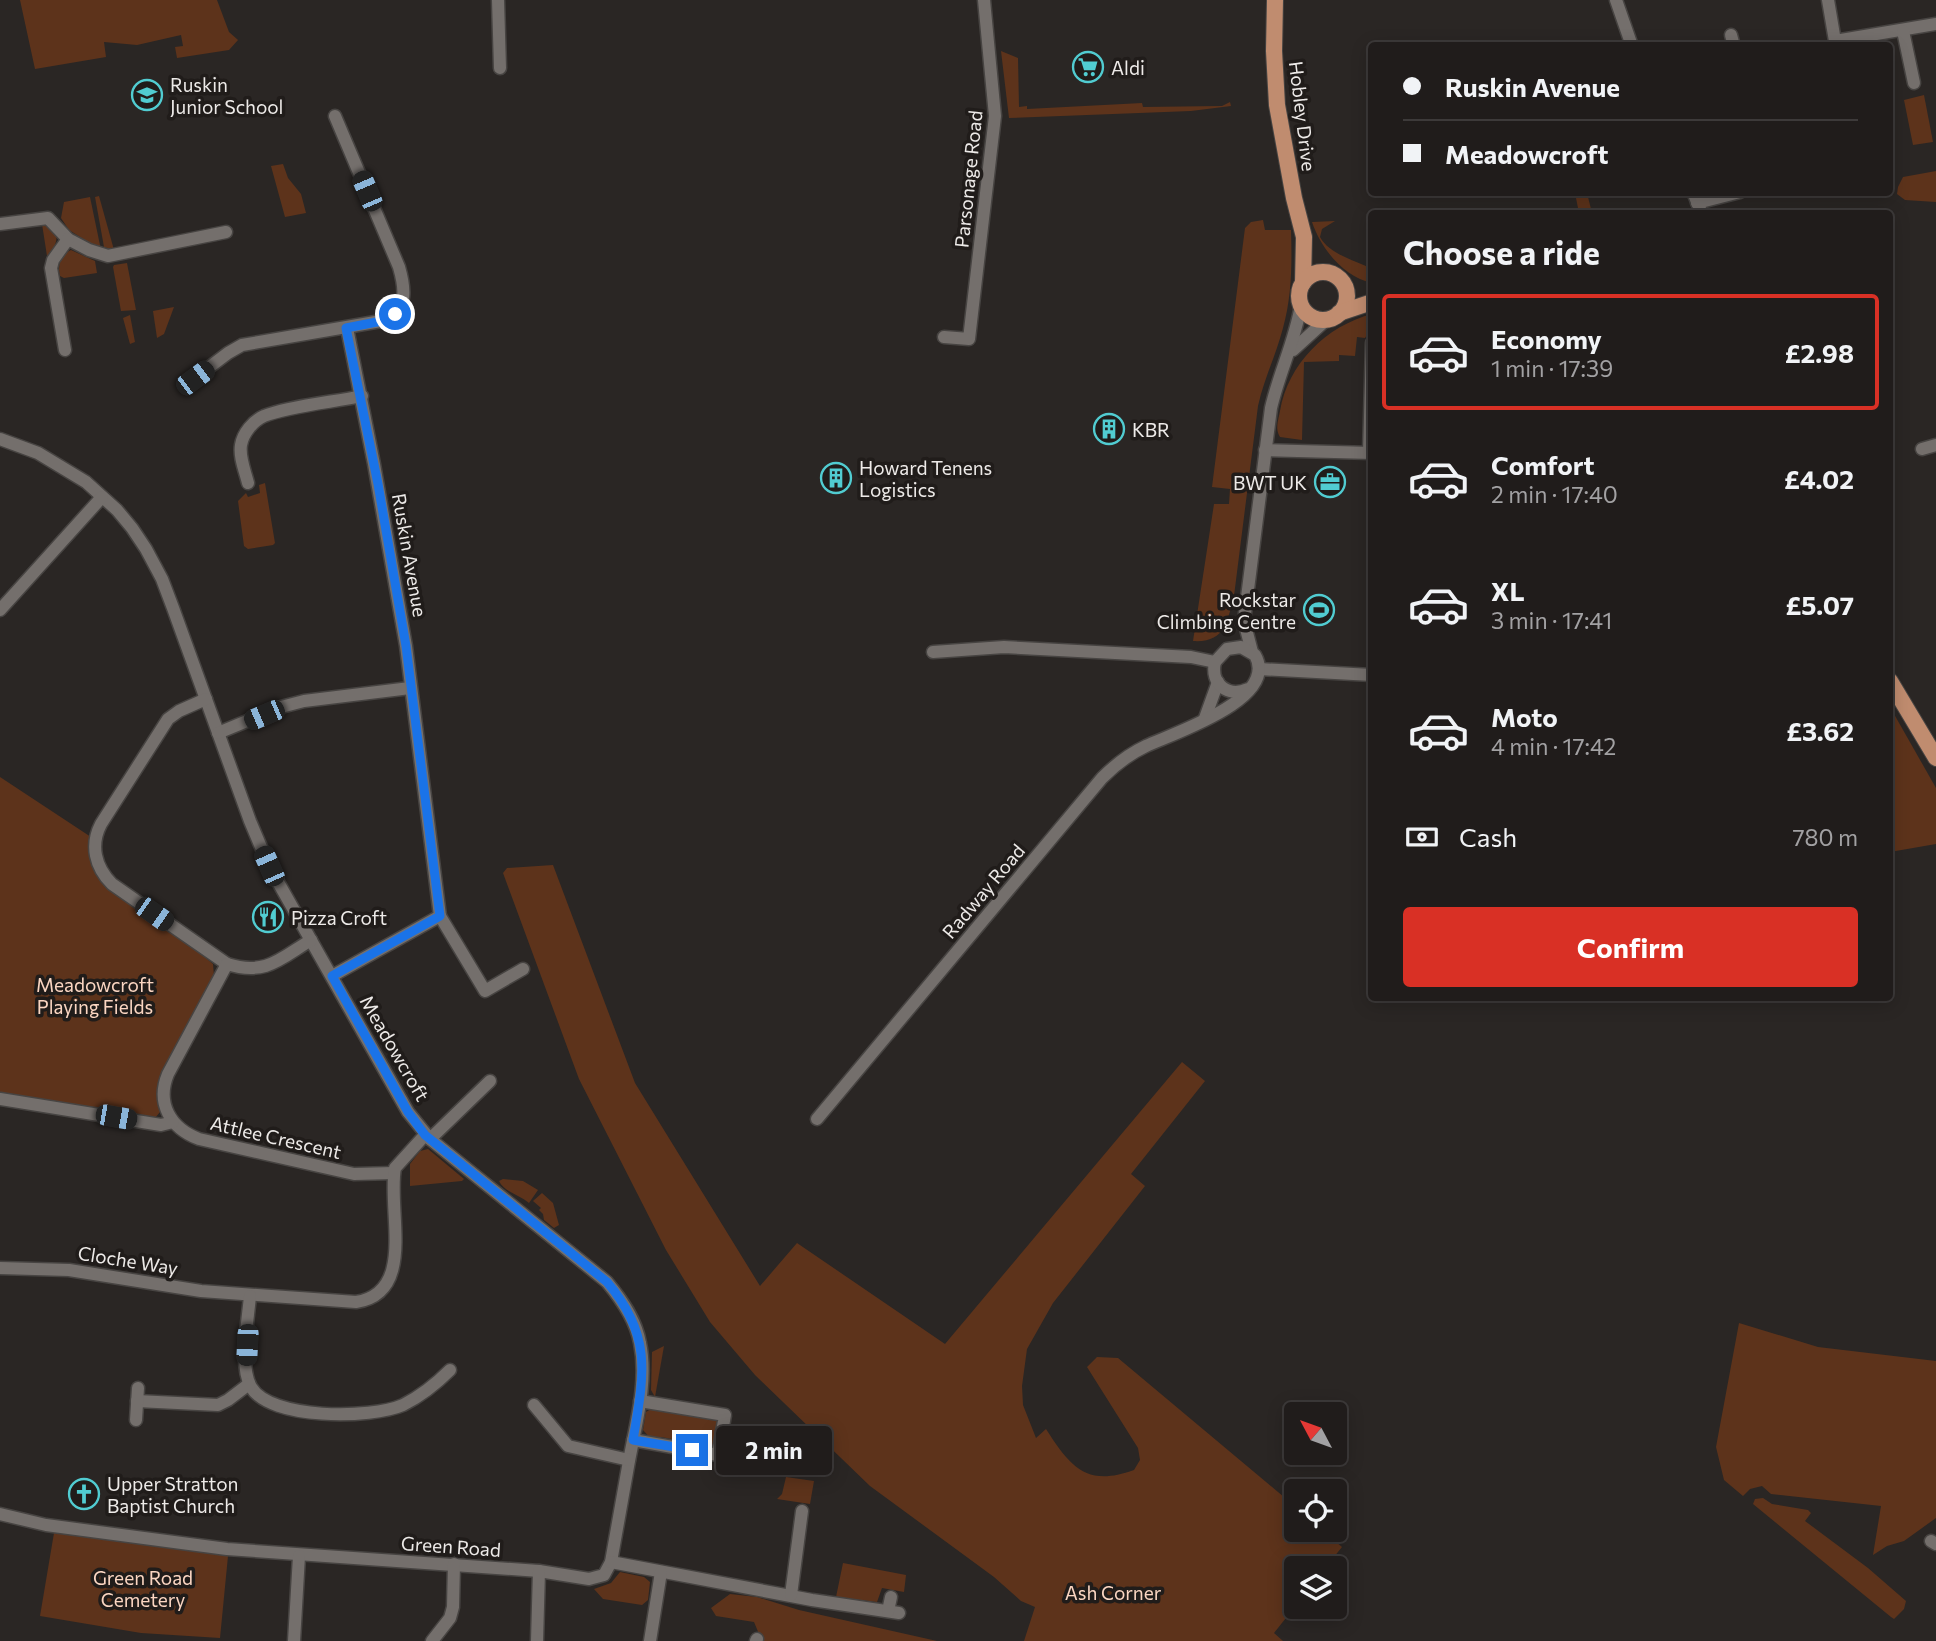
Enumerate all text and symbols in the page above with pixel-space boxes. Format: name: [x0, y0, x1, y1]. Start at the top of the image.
supermarket icon: Aldi: [1071, 50, 1105, 84]
place label: Aldi: [1111, 56, 1145, 79]
street label: Hobley Drive: [1285, 60, 1321, 172]
text: Ruskin Avenue: [1445, 71, 1620, 102]
place label: Ruskin Junior School: [170, 73, 283, 118]
school or university icon: Ruskin Junior School: [130, 78, 164, 112]
street label: Parsonage Road: [949, 109, 987, 249]
text: Meadowcroft: [1445, 138, 1609, 169]
car: [350, 168, 385, 214]
text: Choose a ride: [1403, 232, 1600, 272]
route start: [379, 298, 411, 330]
icon: car: [1407, 321, 1470, 384]
text: Economy: [1491, 323, 1602, 354]
text: £2.98: [1785, 337, 1854, 368]
text: 1 min · 17:39: [1491, 354, 1613, 382]
car: [172, 357, 219, 399]
building icon: KBR: [1092, 412, 1126, 446]
place label: KBR: [1132, 418, 1170, 441]
icon: car: [1407, 447, 1470, 510]
text: Comfort: [1491, 449, 1594, 480]
place label: Howard Tenens Logistics: [859, 456, 992, 501]
building icon: Howard Tenens Logistics: [819, 461, 853, 495]
text: £4.02: [1784, 463, 1854, 494]
office icon: BWT UK: [1313, 465, 1347, 499]
place label: BWT UK: [1233, 471, 1307, 494]
text: 2 min · 17:40: [1491, 480, 1618, 508]
street label: Ruskin Avenue: [388, 491, 432, 619]
icon: car: [1407, 573, 1470, 636]
text: XL: [1491, 575, 1525, 606]
place label: Rockstar Climbing Centre: [1157, 588, 1296, 633]
text: £5.07: [1786, 589, 1854, 620]
sports icon: Rockstar Climbing Centre: [1302, 593, 1336, 627]
text: 3 min · 17:41: [1491, 606, 1612, 634]
car: [241, 697, 288, 733]
icon: car: [1407, 699, 1470, 762]
text: Moto: [1491, 701, 1558, 732]
text: £3.62: [1786, 715, 1854, 746]
text: 4 min · 17:42: [1491, 732, 1616, 760]
icon: cash: [1403, 818, 1441, 856]
text: Cash: [1459, 821, 1517, 852]
text: 780 m: [1792, 823, 1858, 851]
street label: Radway Road: [937, 839, 1029, 943]
car: [251, 843, 288, 889]
car: [131, 893, 178, 935]
restaurant icon: Pizza Croft: [251, 900, 285, 934]
place label: Pizza Croft: [291, 906, 387, 929]
button: Confirm: [1403, 907, 1858, 987]
park label: Meadowcroft Playing Fields: [36, 973, 154, 1018]
street label: Meadowcroft: [356, 991, 435, 1105]
car: [94, 1103, 139, 1131]
street label: Attlee Crescent: [208, 1111, 344, 1163]
street label: Cloche Way: [76, 1241, 180, 1279]
car: [236, 1323, 259, 1367]
north arrow: [1284, 1402, 1348, 1465]
map controls: [1284, 1402, 1347, 1619]
callout: 2 min: [716, 1426, 832, 1474]
route end: [676, 1434, 708, 1466]
text: 2 min: [745, 1436, 803, 1464]
place label: Upper Stratton Baptist Church: [107, 1472, 238, 1517]
church icon: Upper Stratton Baptist Church: [67, 1477, 101, 1511]
button: locate: [1284, 1479, 1347, 1542]
street label: Green Road: [400, 1531, 502, 1561]
button: layers: [1284, 1556, 1347, 1619]
park label: Green Road Cemetery: [93, 1566, 193, 1611]
park label: Ash Corner: [1065, 1581, 1162, 1604]

